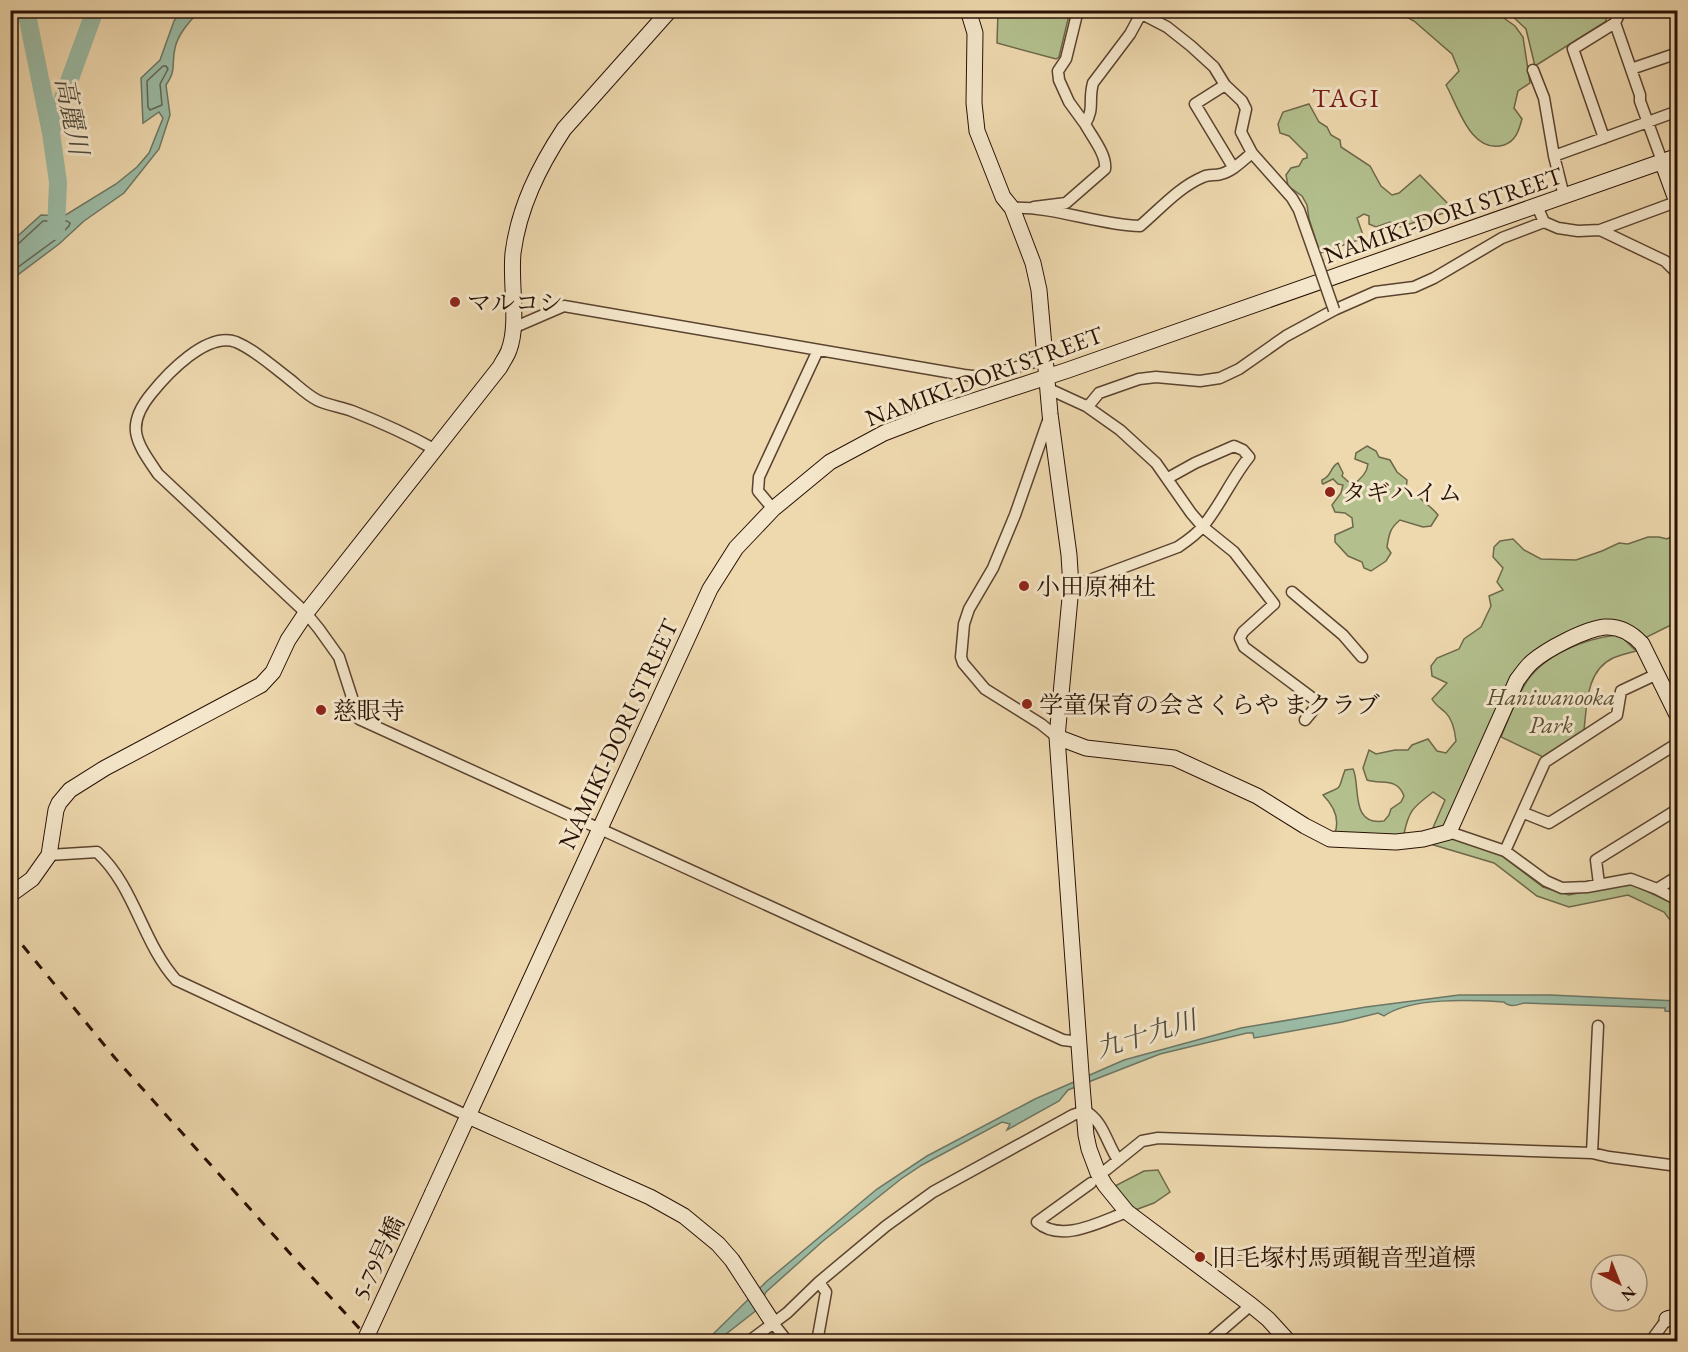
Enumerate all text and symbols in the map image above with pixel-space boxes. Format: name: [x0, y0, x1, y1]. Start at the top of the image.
water label: 高麗川: [48, 74, 97, 160]
district label: TAGI: [1312, 80, 1380, 115]
street label: NAMIKI-DORI STREET: [1320, 159, 1567, 270]
place label: マルコシ: [467, 287, 563, 318]
marker: マルコシ: [448, 295, 462, 309]
street label: NAMIKI-DORI STREET: [861, 318, 1108, 433]
place label: タギハイム: [1342, 477, 1462, 508]
marker: タギハイム: [1323, 485, 1337, 499]
place label: 小田原神社: [1036, 571, 1156, 602]
marker: 小田原神社: [1017, 579, 1031, 593]
street label: NAMIKI-DORI STREET: [551, 613, 685, 854]
park label: Haniwanooka Park: [1486, 681, 1615, 740]
place label: 学童保育の会さくらや まクラブ: [1039, 689, 1380, 720]
place label: 慈眼寺: [333, 695, 405, 726]
marker: 学童保育の会さくらや まクラブ: [1020, 697, 1034, 711]
marker: 慈眼寺: [314, 703, 328, 717]
water label: 九十九川: [1091, 1002, 1204, 1065]
street label: 5-79号橋: [345, 1211, 411, 1305]
place label: 旧毛塚村馬頭観音型道標: [1212, 1242, 1476, 1273]
marker: 旧毛塚村馬頭観音型道標: [1193, 1250, 1207, 1264]
north arrow: [1589, 1253, 1649, 1313]
text: N: [1617, 1282, 1641, 1306]

